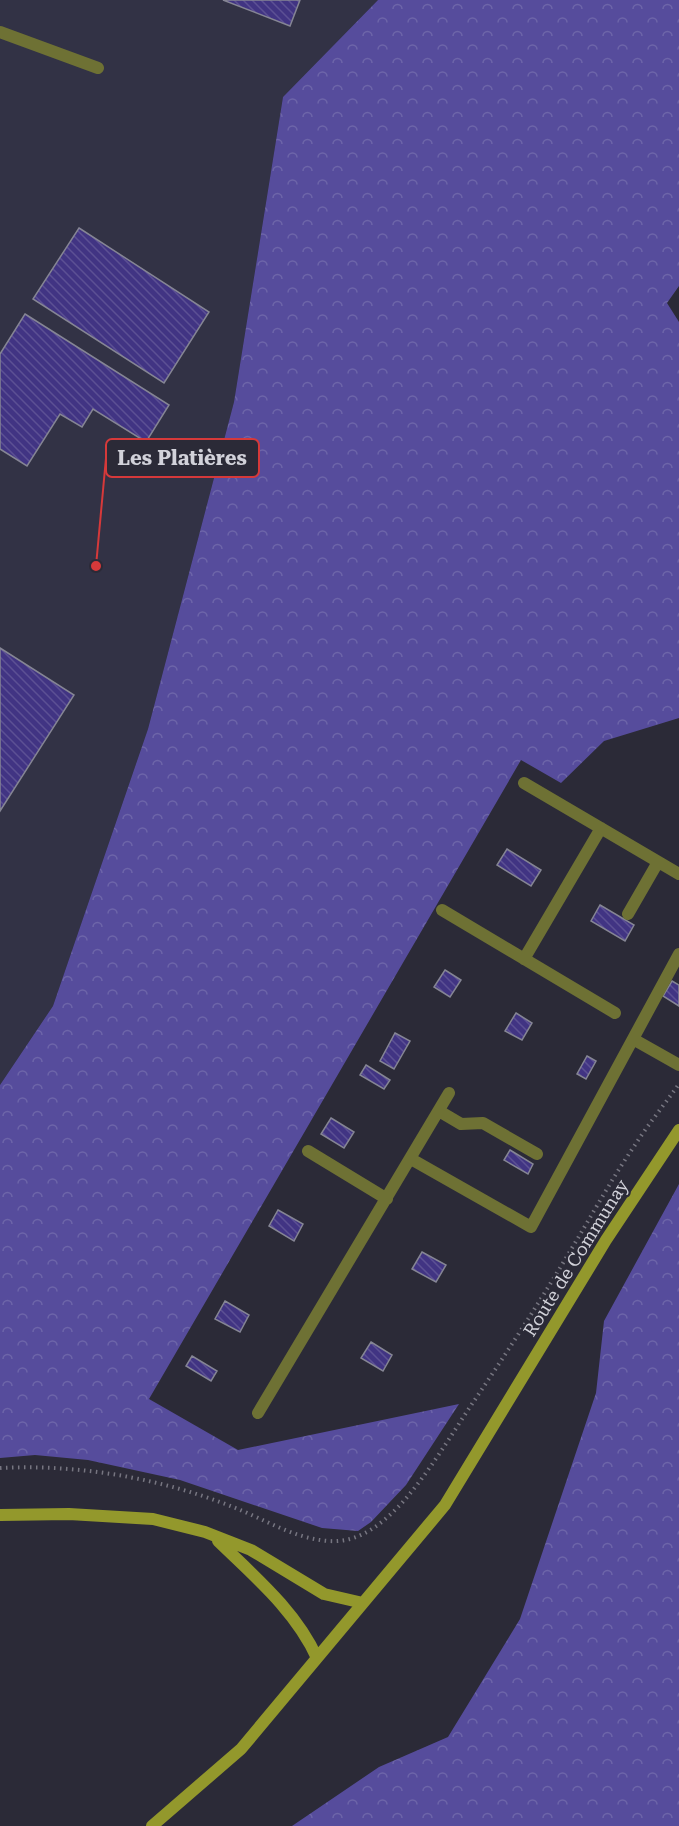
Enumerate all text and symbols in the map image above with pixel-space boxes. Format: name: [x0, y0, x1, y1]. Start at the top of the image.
callout: Les Platières: [106, 439, 259, 477]
text: Les Platières: [117, 446, 247, 470]
street label: Route de Communay: [519, 1175, 633, 1340]

